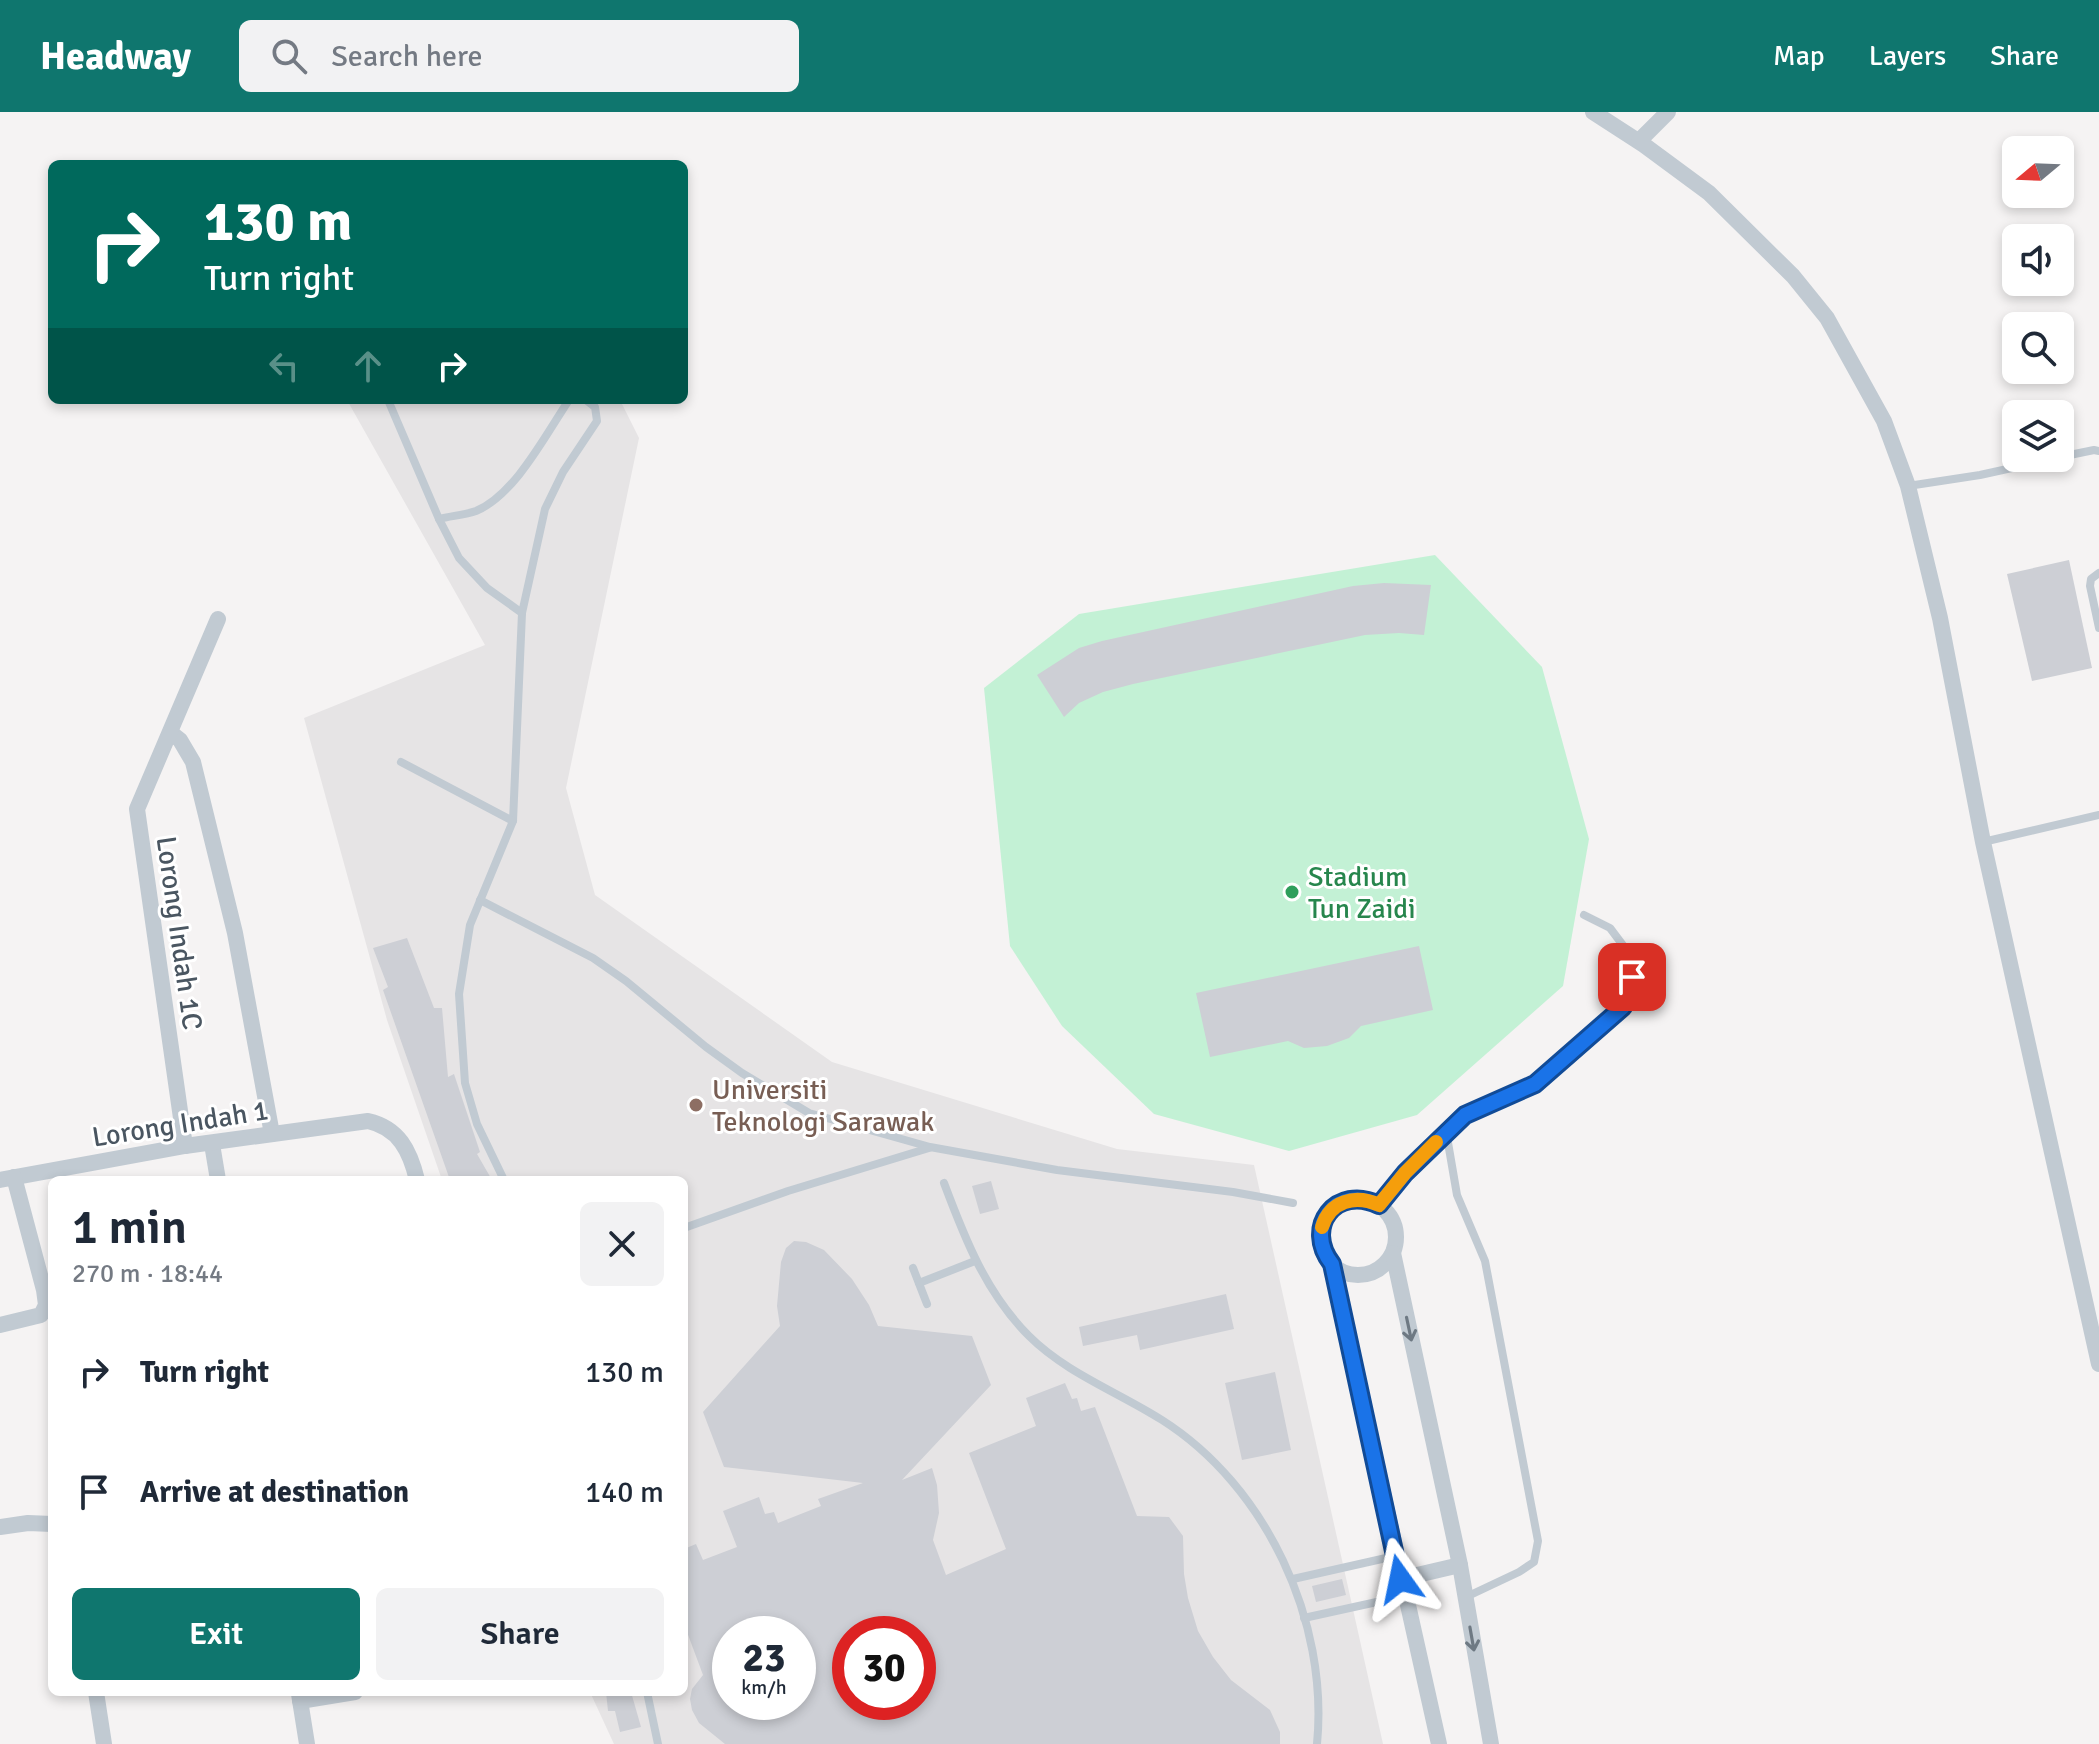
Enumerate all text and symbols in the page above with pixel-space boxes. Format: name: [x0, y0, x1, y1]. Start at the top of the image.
search box: [239, 20, 799, 92]
text: Headway: [40, 33, 191, 80]
icon: search: [267, 34, 311, 78]
text: Search here: [331, 38, 482, 75]
text: Map: [1773, 39, 1825, 73]
text: Layers: [1869, 39, 1946, 73]
text: Share: [1990, 39, 2059, 73]
north arrow: [2002, 136, 2074, 208]
map controls: [2002, 136, 2074, 472]
text: 130 m: [204, 187, 352, 256]
icon: right: [72, 192, 176, 296]
button: sound: [2002, 224, 2074, 296]
text: Turn right: [204, 256, 354, 301]
button: search: [2002, 312, 2074, 384]
icon: left: [262, 344, 306, 388]
icon: ahead: [346, 344, 390, 388]
icon: right: [430, 344, 474, 388]
button: layers: [2002, 400, 2074, 472]
street label: Lorong Indah 1C: [149, 834, 209, 1032]
place label: Stadium Tun Zaidi: [1308, 860, 1416, 926]
marker: Stadium Tun Zaidi: [1283, 883, 1301, 901]
pin: [1598, 943, 1666, 1011]
icon: arrive: [1610, 955, 1654, 999]
place label: Universiti Teknologi Sarawak: [712, 1073, 934, 1139]
street label: Lorong Indah 1: [90, 1093, 271, 1155]
marker: Universiti Teknologi Sarawak: [687, 1096, 705, 1114]
text: 1 min: [72, 1198, 187, 1257]
button: close: [580, 1202, 664, 1286]
text: 270 m · 18:44: [72, 1258, 223, 1290]
one-way arrow: [1402, 1316, 1417, 1342]
icon: right: [72, 1350, 116, 1394]
text: Turn right: [140, 1354, 269, 1391]
text: 130 m: [585, 1354, 664, 1391]
icon: arrive: [72, 1470, 116, 1514]
text: Arrive at destination: [140, 1474, 409, 1511]
text: 140 m: [585, 1474, 664, 1511]
position arrow: [1358, 1537, 1442, 1621]
button: Exit: [72, 1588, 360, 1680]
button: Share: [376, 1588, 664, 1680]
speed limit sign: 30: [832, 1616, 936, 1720]
one-way arrow: [1466, 1625, 1481, 1651]
text: 23: [742, 1633, 786, 1683]
text: km/h: [741, 1675, 787, 1700]

